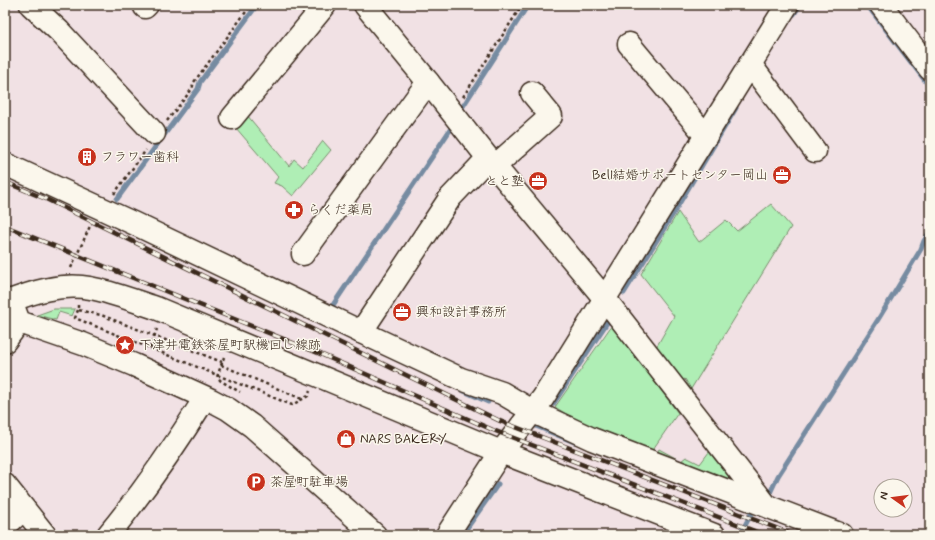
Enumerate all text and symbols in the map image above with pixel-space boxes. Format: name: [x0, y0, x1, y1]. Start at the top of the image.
building icon: フラワー歯科: [76, 146, 98, 168]
place label: フラワー歯科: [101, 149, 179, 166]
office icon: Bell結婚サポートセンター岡山: [771, 164, 793, 186]
place label: Bell結婚サポートセンター岡山: [592, 167, 768, 184]
office icon: とと塾: [527, 170, 549, 192]
place label: とと塾: [485, 173, 524, 190]
pharmacy icon: らくだ薬局: [283, 199, 305, 221]
place label: らくだ薬局: [308, 202, 373, 219]
office icon: 興和設計事務所: [391, 301, 413, 323]
place label: 興和設計事務所: [416, 304, 507, 321]
place icon: 下津井電鉄茶屋町駅機回し線跡: [114, 334, 136, 356]
place label: 下津井電鉄茶屋町駅機回し線跡: [139, 337, 321, 354]
shop icon: NARS BAKERY: [335, 428, 357, 450]
place label: NARS BAKERY: [360, 431, 447, 448]
parking icon: 茶屋町駐車場: [245, 471, 267, 493]
place label: 茶屋町駐車場: [270, 474, 348, 491]
north arrow: [873, 478, 913, 518]
text: N: [877, 491, 892, 501]

